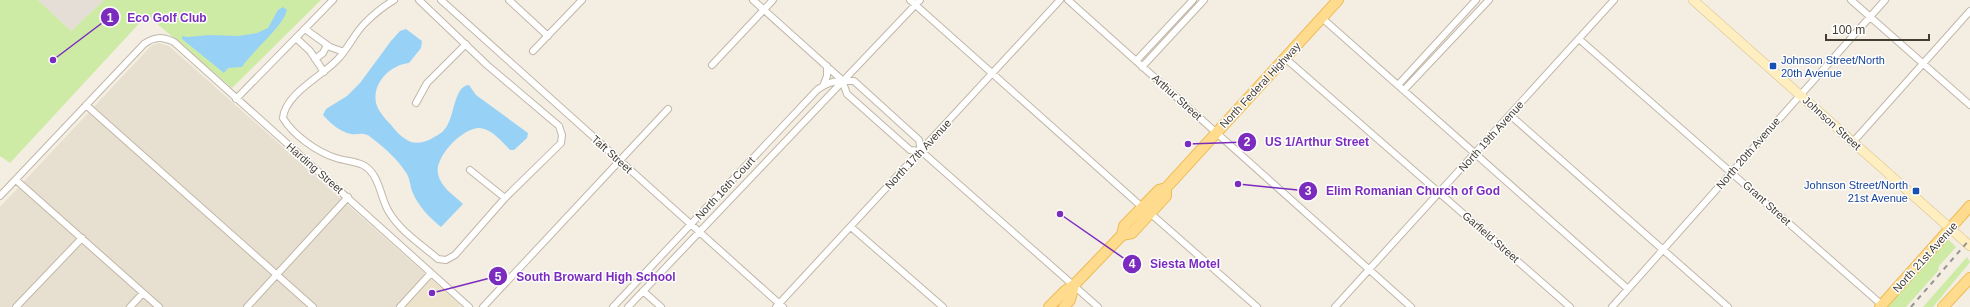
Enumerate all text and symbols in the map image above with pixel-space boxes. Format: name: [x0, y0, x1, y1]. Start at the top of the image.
callout: Eco Golf Club: [100, 5, 215, 29]
text: 1: [107, 11, 114, 25]
text: Eco Golf Club: [127, 11, 207, 25]
scale bar: [1826, 16, 1929, 42]
text: 100 m: [1832, 23, 1865, 37]
street label: North Federal Highway: [1217, 39, 1303, 130]
place label: Johnson Street/North 20th Avenue: [1781, 54, 1885, 79]
marker: Johnson Street/North 20th Avenue: [1768, 61, 1778, 71]
street label: Arthur Street: [1150, 72, 1204, 122]
street label: Johnson Street: [1800, 94, 1864, 152]
street label: North 19th Avenue: [1456, 98, 1526, 174]
street label: North 20th Avenue: [1714, 115, 1782, 191]
street label: North 17th Avenue: [883, 117, 953, 191]
callout: US 1/Arthur Street: [1237, 130, 1377, 154]
street label: Taft Street: [589, 133, 635, 175]
text: 2: [1244, 135, 1251, 149]
text: US 1/Arthur Street: [1265, 135, 1369, 149]
street label: Harding Street: [284, 140, 346, 196]
street label: North 16th Court: [693, 154, 757, 222]
street label: Grant Street: [1741, 178, 1793, 228]
callout: Elim Romanian Church of God: [1298, 179, 1508, 203]
place label: Johnson Street/North 21st Avenue: [1804, 179, 1908, 204]
text: 3: [1305, 184, 1312, 198]
text: Elim Romanian Church of God: [1326, 184, 1500, 198]
marker: Johnson Street/North 21st Avenue: [1911, 186, 1921, 196]
street label: Garfield Street: [1460, 209, 1522, 265]
street label: North 21st Avenue: [1890, 219, 1960, 295]
callout: Siesta Motel: [1122, 252, 1228, 276]
text: 4: [1129, 257, 1136, 271]
text: Siesta Motel: [1150, 257, 1220, 271]
callout: South Broward High School: [488, 264, 683, 288]
text: 5: [495, 270, 502, 284]
text: South Broward High School: [516, 270, 676, 284]

